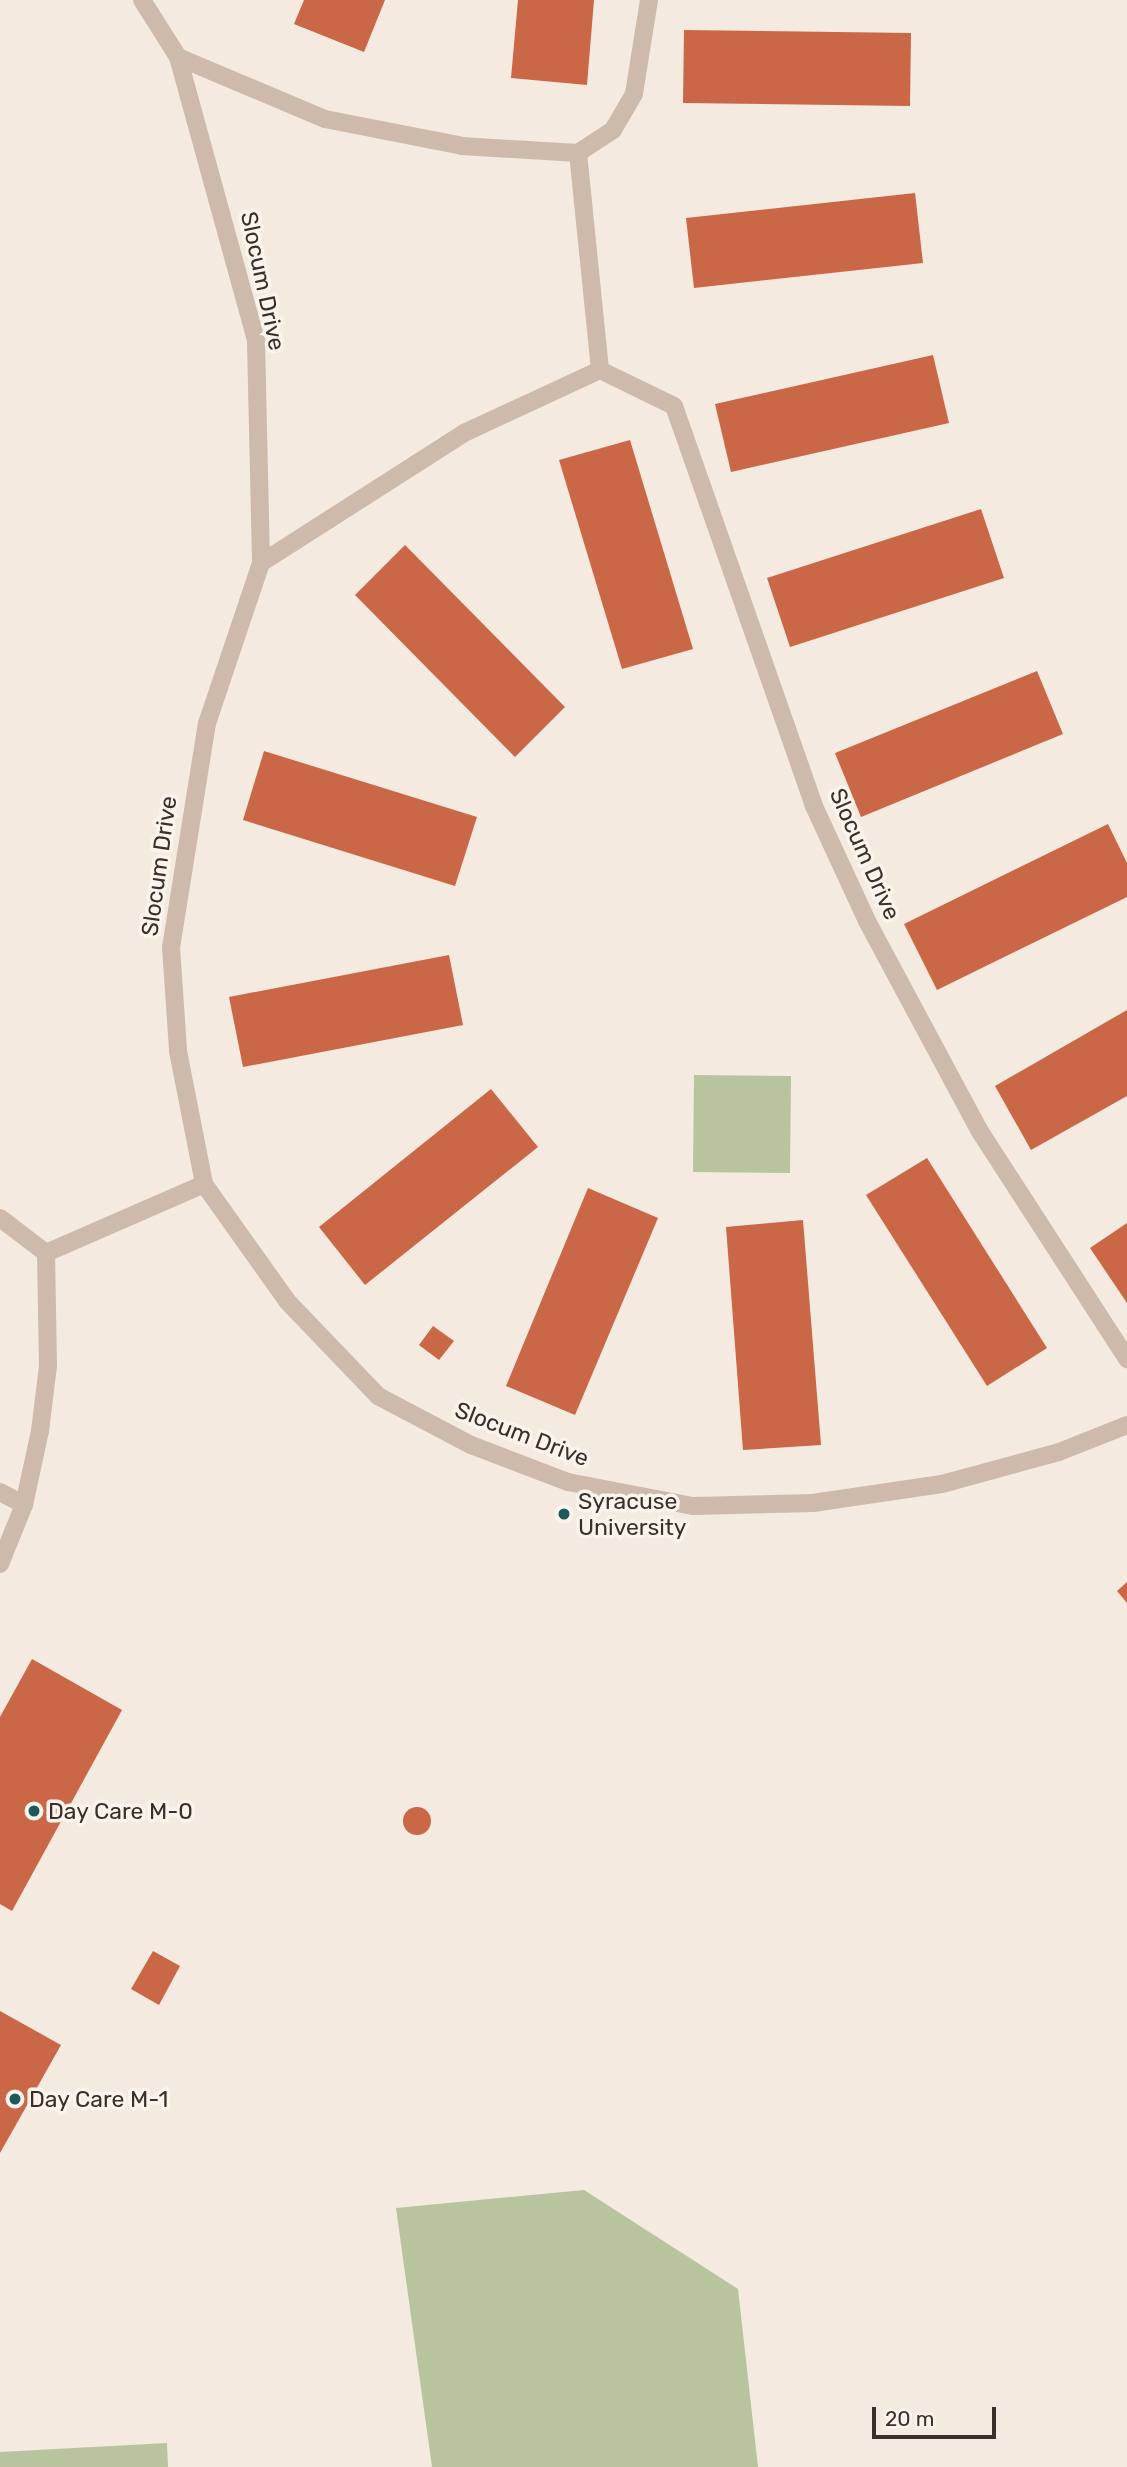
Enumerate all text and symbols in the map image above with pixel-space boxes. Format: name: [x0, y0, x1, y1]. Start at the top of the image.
street label: Slocum Drive: [235, 209, 291, 353]
street label: Slocum Drive: [824, 784, 906, 924]
street label: Slocum Drive: [136, 794, 182, 938]
street label: Slocum Drive: [451, 1396, 593, 1472]
place label: Syracuse University: [578, 1487, 687, 1541]
marker: Syracuse University: [556, 1506, 572, 1522]
place label: Day Care M-0: [48, 1797, 193, 1825]
marker: Day Care M-0: [26, 1803, 42, 1819]
place label: Day Care M-1: [29, 2085, 169, 2113]
marker: Day Care M-1: [7, 2091, 23, 2107]
scale bar: [875, 2394, 999, 2438]
text: 20 m: [885, 2406, 934, 2431]

